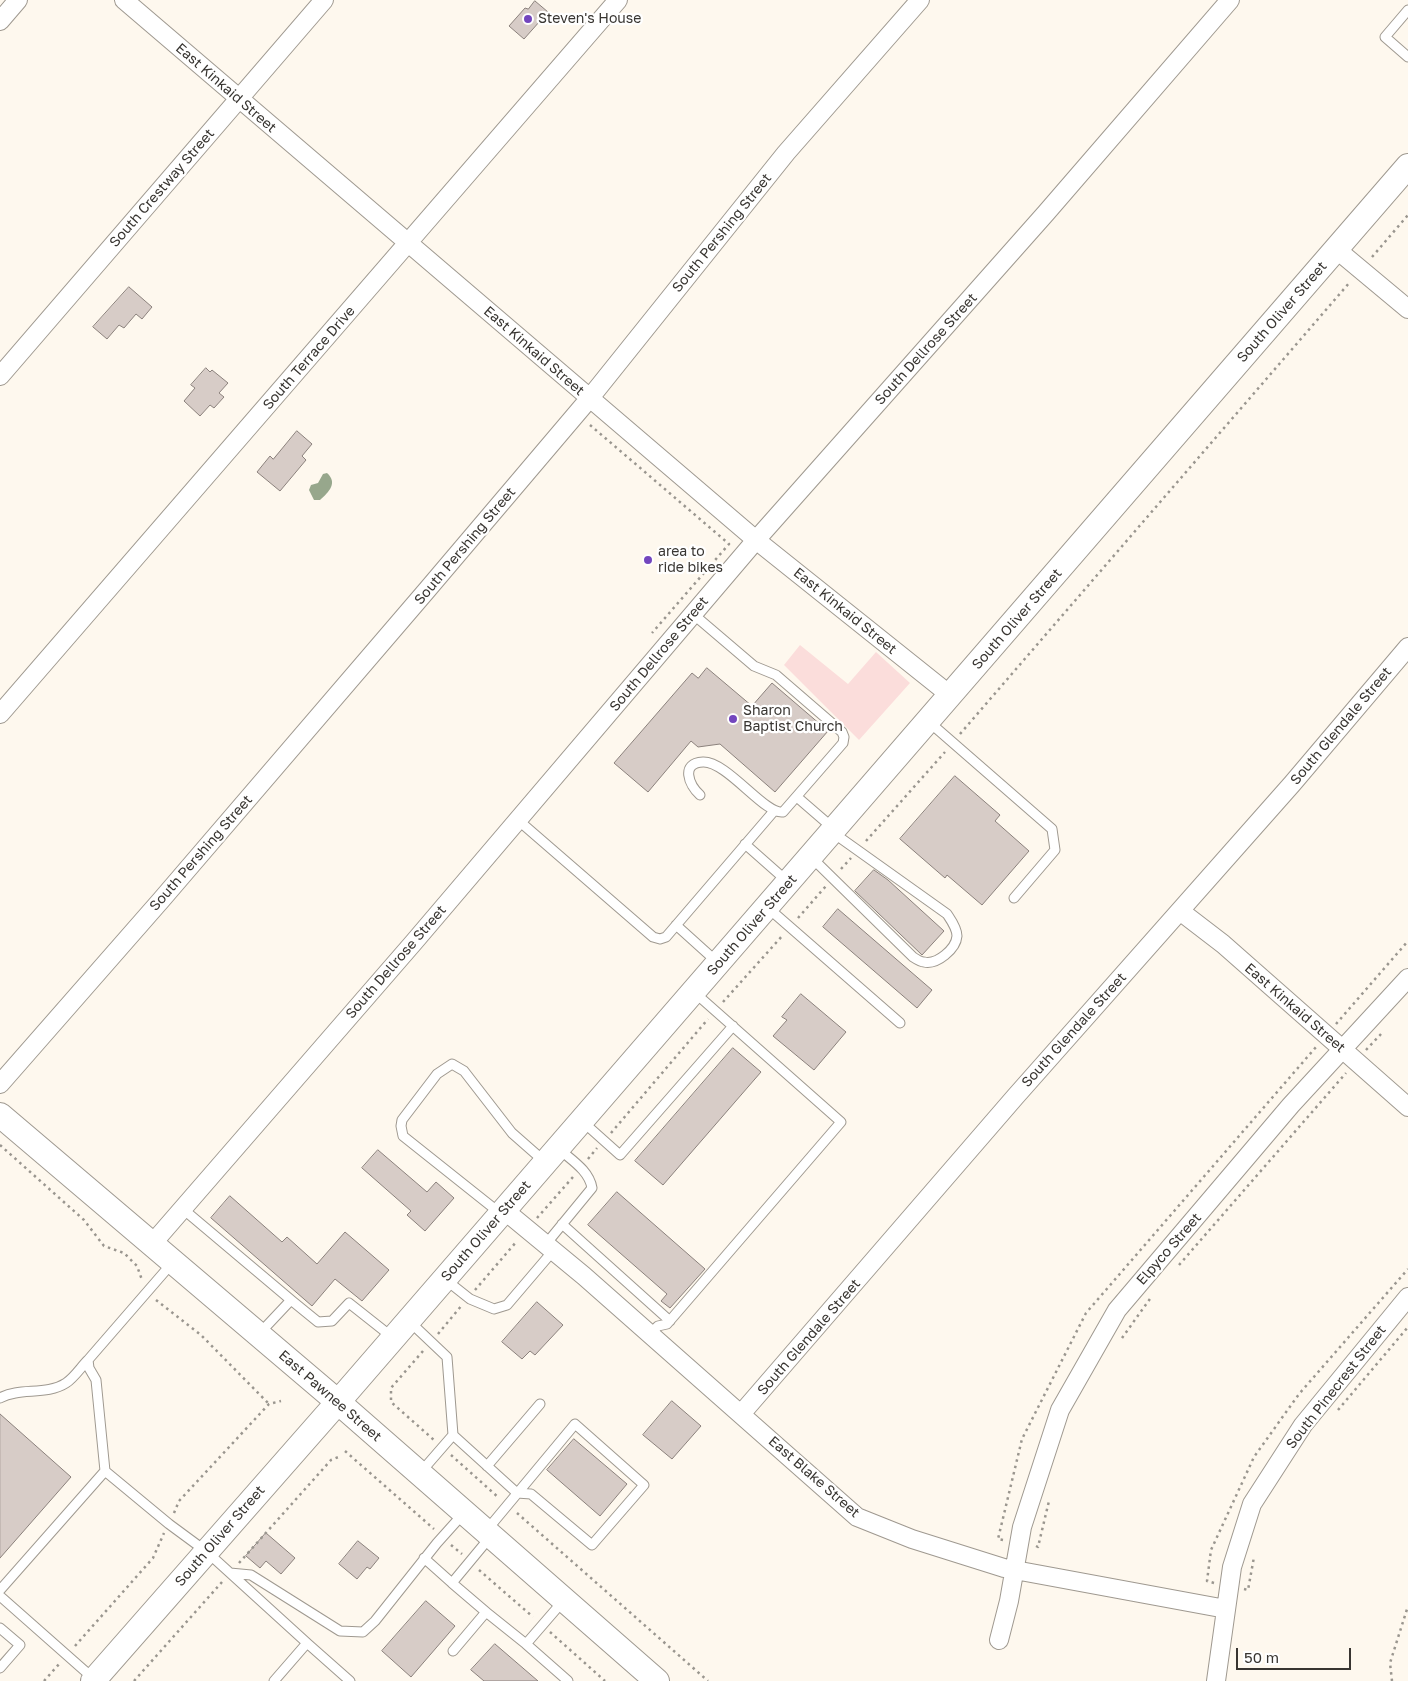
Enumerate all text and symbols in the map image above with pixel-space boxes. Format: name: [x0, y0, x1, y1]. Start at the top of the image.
place label: Steven's House: [538, 11, 641, 27]
marker: Steven's House: [522, 13, 534, 25]
street label: East Kinkaid Street: [172, 40, 280, 136]
street label: South Crestway Street: [106, 125, 218, 251]
street label: South Pershing Street: [669, 170, 775, 296]
street label: South Oliver Street: [1234, 258, 1330, 366]
street label: South Dellrose Street: [871, 290, 981, 408]
street label: South Terrace Drive: [259, 303, 359, 413]
street label: East Kinkaid Street: [480, 303, 588, 399]
street label: South Pershing Street: [411, 484, 519, 608]
place label: area to ride bikes: [658, 544, 723, 576]
marker: area to ride bikes: [642, 554, 654, 566]
street label: East Kinkaid Street: [790, 564, 900, 658]
street label: South Oliver Street: [969, 565, 1065, 673]
street label: South Dellrose Street: [606, 593, 712, 715]
street label: South Glendale Street: [1287, 664, 1395, 788]
place label: Sharon Baptist Church: [743, 703, 843, 736]
marker: Sharon Baptist Church: [727, 713, 739, 725]
street label: South Pershing Street: [146, 792, 256, 914]
street label: South Oliver Street: [704, 871, 800, 979]
street label: South Dellrose Street: [342, 902, 450, 1022]
street label: East Kinkaid Street: [1241, 960, 1349, 1056]
street label: South Glendale Street: [1018, 969, 1130, 1091]
street label: South Oliver Street: [438, 1177, 534, 1285]
street label: Elpyco Street: [1133, 1210, 1205, 1288]
street label: South Glendale Street: [754, 1275, 864, 1399]
street label: South Pinecrest Street: [1283, 1322, 1389, 1452]
street label: East Pawnee Street: [275, 1347, 385, 1445]
street label: East Blake Street: [765, 1433, 863, 1521]
street label: South Oliver Street: [172, 1482, 268, 1590]
scale bar: [1238, 1638, 1353, 1670]
text: 50 m: [1244, 1648, 1279, 1666]

